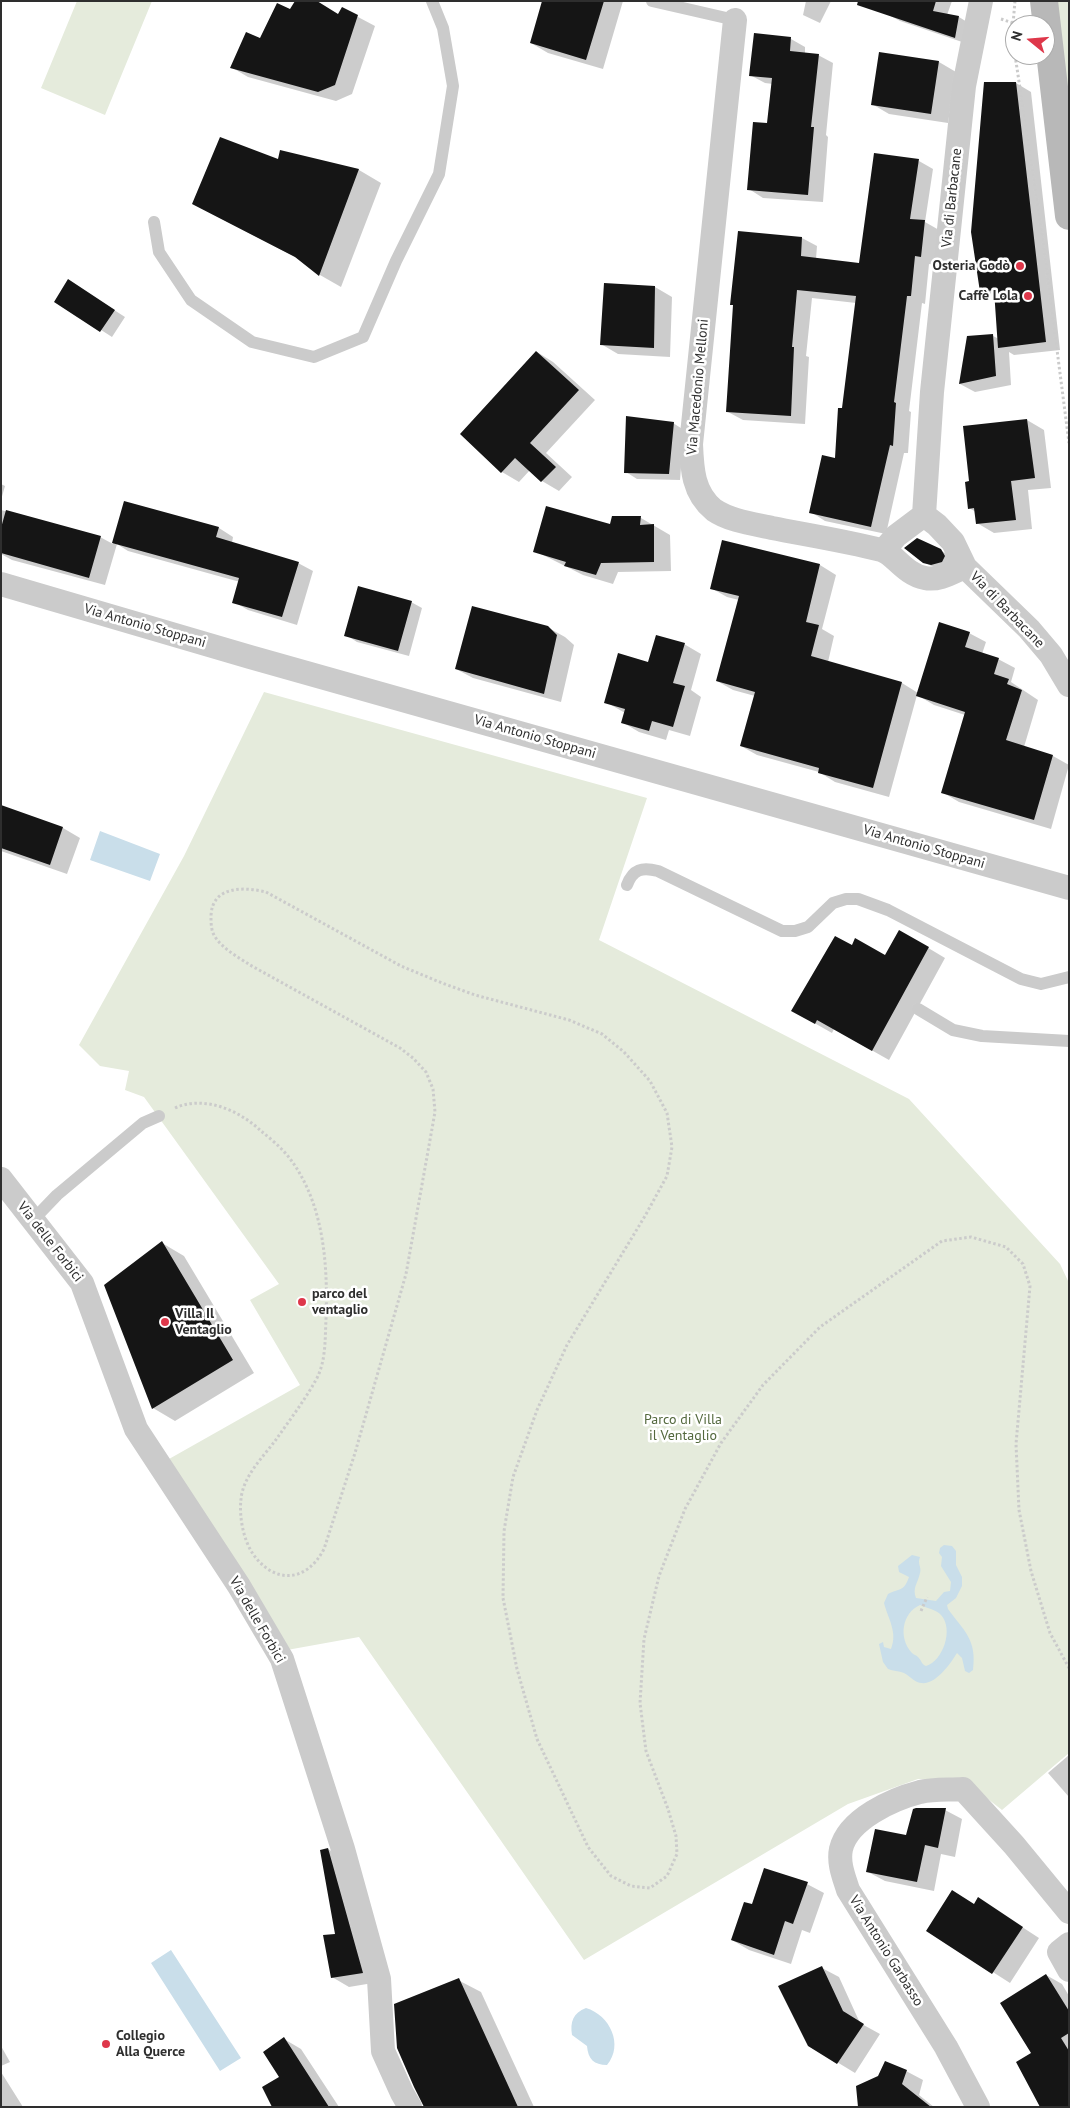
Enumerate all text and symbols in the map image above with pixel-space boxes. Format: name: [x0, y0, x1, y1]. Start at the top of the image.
north arrow: [1005, 15, 1055, 65]
text: N: [1007, 29, 1027, 43]
street label: Via di Barbacane: [938, 147, 966, 249]
place label: Osteria Godò: [933, 258, 1010, 274]
marker: Osteria Godò: [1014, 260, 1026, 272]
place label: Caffè Lola: [959, 288, 1018, 304]
marker: Caffè Lola: [1022, 290, 1034, 302]
street label: Via Macedonio Melloni: [684, 318, 712, 456]
street label: Via di Barbacane: [966, 568, 1048, 652]
street label: Via Antonio Stoppani: [82, 601, 208, 651]
street label: Via Antonio Stoppani: [472, 712, 598, 762]
street label: Via Antonio Stoppani: [861, 822, 987, 872]
street label: Via delle Forbici: [14, 1199, 86, 1285]
place label: parco del ventaglio: [312, 1286, 368, 1318]
marker: parco del ventaglio: [296, 1296, 308, 1308]
place label: Villa Il Ventaglio: [175, 1306, 232, 1338]
marker: Villa Il Ventaglio: [159, 1316, 171, 1328]
park label: Parco di Villa il Ventaglio: [644, 1412, 722, 1444]
street label: Via delle Forbici: [225, 1574, 289, 1666]
street label: Via Antonio Garbasso: [845, 1893, 927, 2009]
place label: Collegio Alla Querce: [116, 2028, 185, 2060]
marker: Collegio Alla Querce: [100, 2038, 112, 2050]

